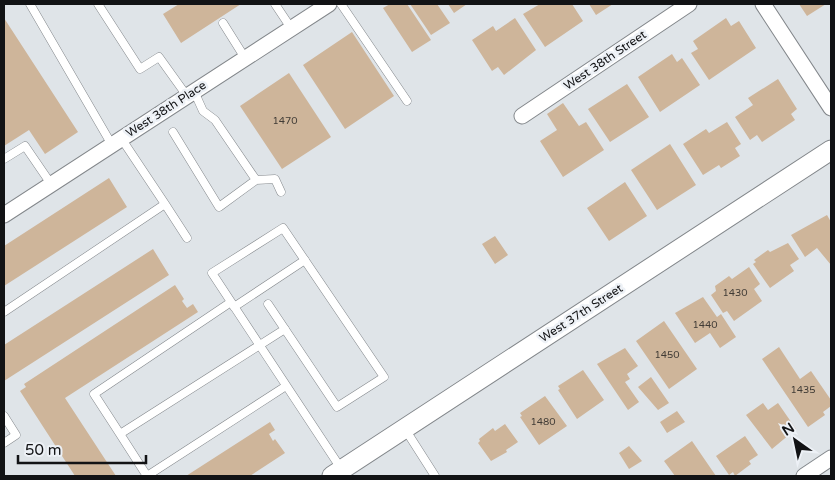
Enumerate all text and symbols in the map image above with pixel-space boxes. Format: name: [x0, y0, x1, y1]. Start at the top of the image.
street label: West 38th Street: [561, 27, 649, 93]
street label: West 38th Place: [123, 78, 209, 140]
house number: 1470: [272, 115, 298, 127]
street label: West 37th Street: [537, 281, 625, 345]
house number: 1430: [722, 287, 748, 299]
house number: 1440: [692, 319, 718, 331]
house number: 1450: [654, 349, 680, 361]
house number: 1435: [790, 384, 816, 396]
north arrow: [770, 415, 820, 465]
house number: 1480: [530, 416, 556, 428]
text: N: [779, 419, 798, 440]
scale bar: [18, 432, 145, 464]
text: 50 m: [25, 441, 62, 459]

